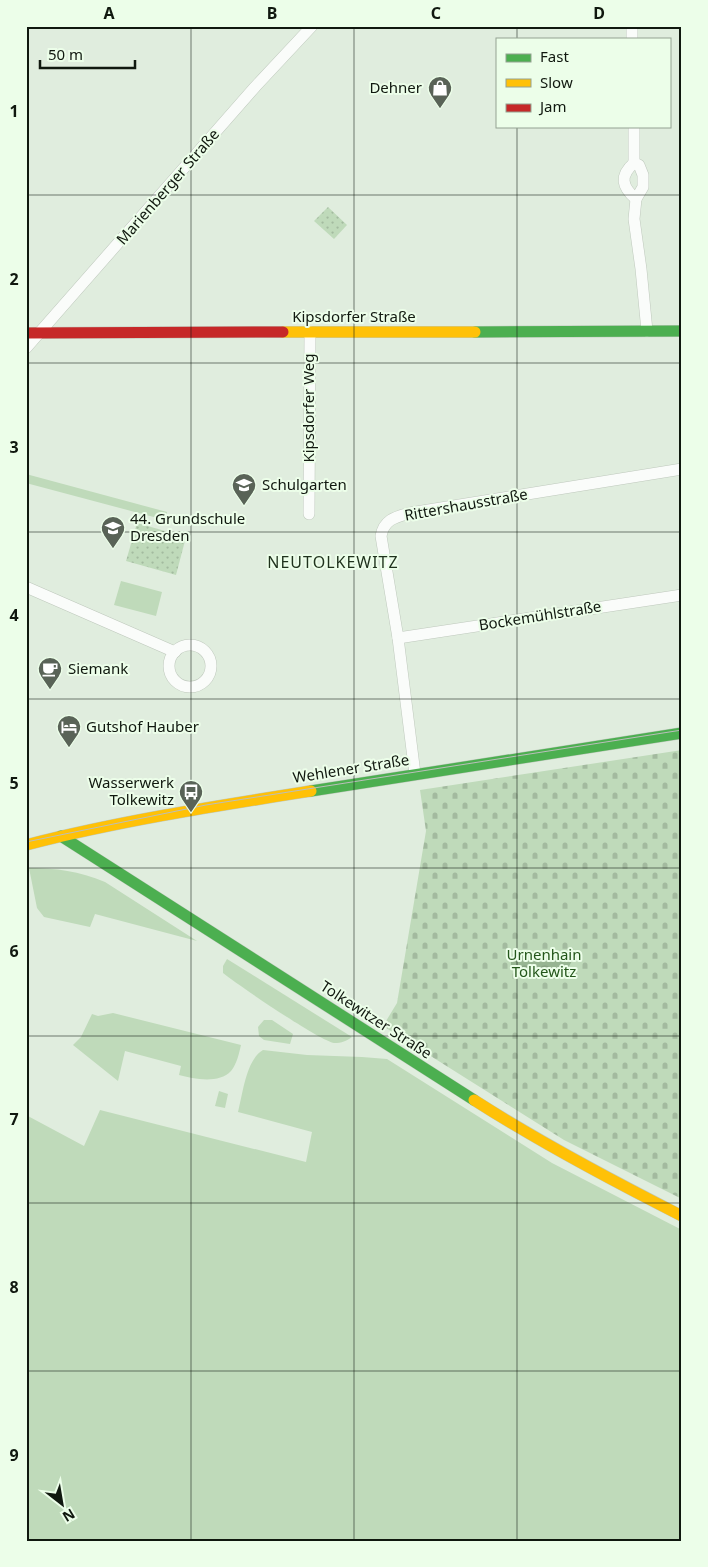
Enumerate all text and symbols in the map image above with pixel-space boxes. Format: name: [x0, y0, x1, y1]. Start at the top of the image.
text: A: [103, 2, 115, 24]
text: B: [267, 2, 277, 24]
text: C: [431, 2, 441, 24]
text: D: [593, 2, 605, 24]
scale bar: [40, 38, 135, 70]
legend: [496, 38, 670, 128]
text: 50 m: [48, 44, 83, 64]
text: Fast: [540, 46, 569, 66]
text: Slow: [540, 72, 573, 92]
shop icon: Dehner: [427, 75, 453, 109]
place label: Dehner: [369, 77, 422, 97]
text: Jam: [538, 96, 567, 116]
text: 1: [9, 100, 19, 122]
street label: Marienberger Straße: [111, 124, 223, 248]
text: 2: [9, 268, 19, 290]
street label: Kipsdorfer Straße: [292, 306, 416, 326]
street label: Kipsdorfer Weg: [298, 353, 318, 463]
text: 3: [9, 436, 19, 458]
school or university icon: Schulgarten: [231, 472, 257, 506]
place label: Schulgarten: [262, 474, 347, 494]
street label: Rittershausstraße: [403, 483, 529, 525]
place label: 44. Grundschule Dresden: [130, 508, 245, 545]
school or university icon: 44. Grundschule Dresden: [100, 515, 126, 549]
district label: NEUTOLKEWITZ: [267, 551, 399, 573]
street label: Bockemühlstraße: [477, 595, 603, 635]
text: 4: [9, 604, 19, 626]
cafe icon: Siemank: [37, 656, 63, 690]
place label: Siemank: [68, 658, 128, 678]
hotel icon: Gutshof Hauber: [56, 714, 82, 748]
place label: Gutshof Hauber: [86, 716, 199, 736]
street label: Wehlener Straße: [291, 749, 410, 787]
text: 5: [9, 772, 19, 794]
place label: Wasserwerk Tolkewitz: [88, 772, 174, 809]
bus stop icon: Wasserwerk Tolkewitz: [178, 779, 204, 813]
text: 6: [9, 940, 19, 962]
park label: Urnenhain Tolkewitz: [507, 944, 582, 981]
street label: Tolkewitzer Straße: [317, 976, 436, 1063]
text: 7: [9, 1108, 19, 1130]
text: 8: [9, 1276, 19, 1298]
text: 9: [9, 1444, 19, 1466]
north arrow: [38, 1480, 88, 1530]
text: N: [59, 1504, 79, 1527]

